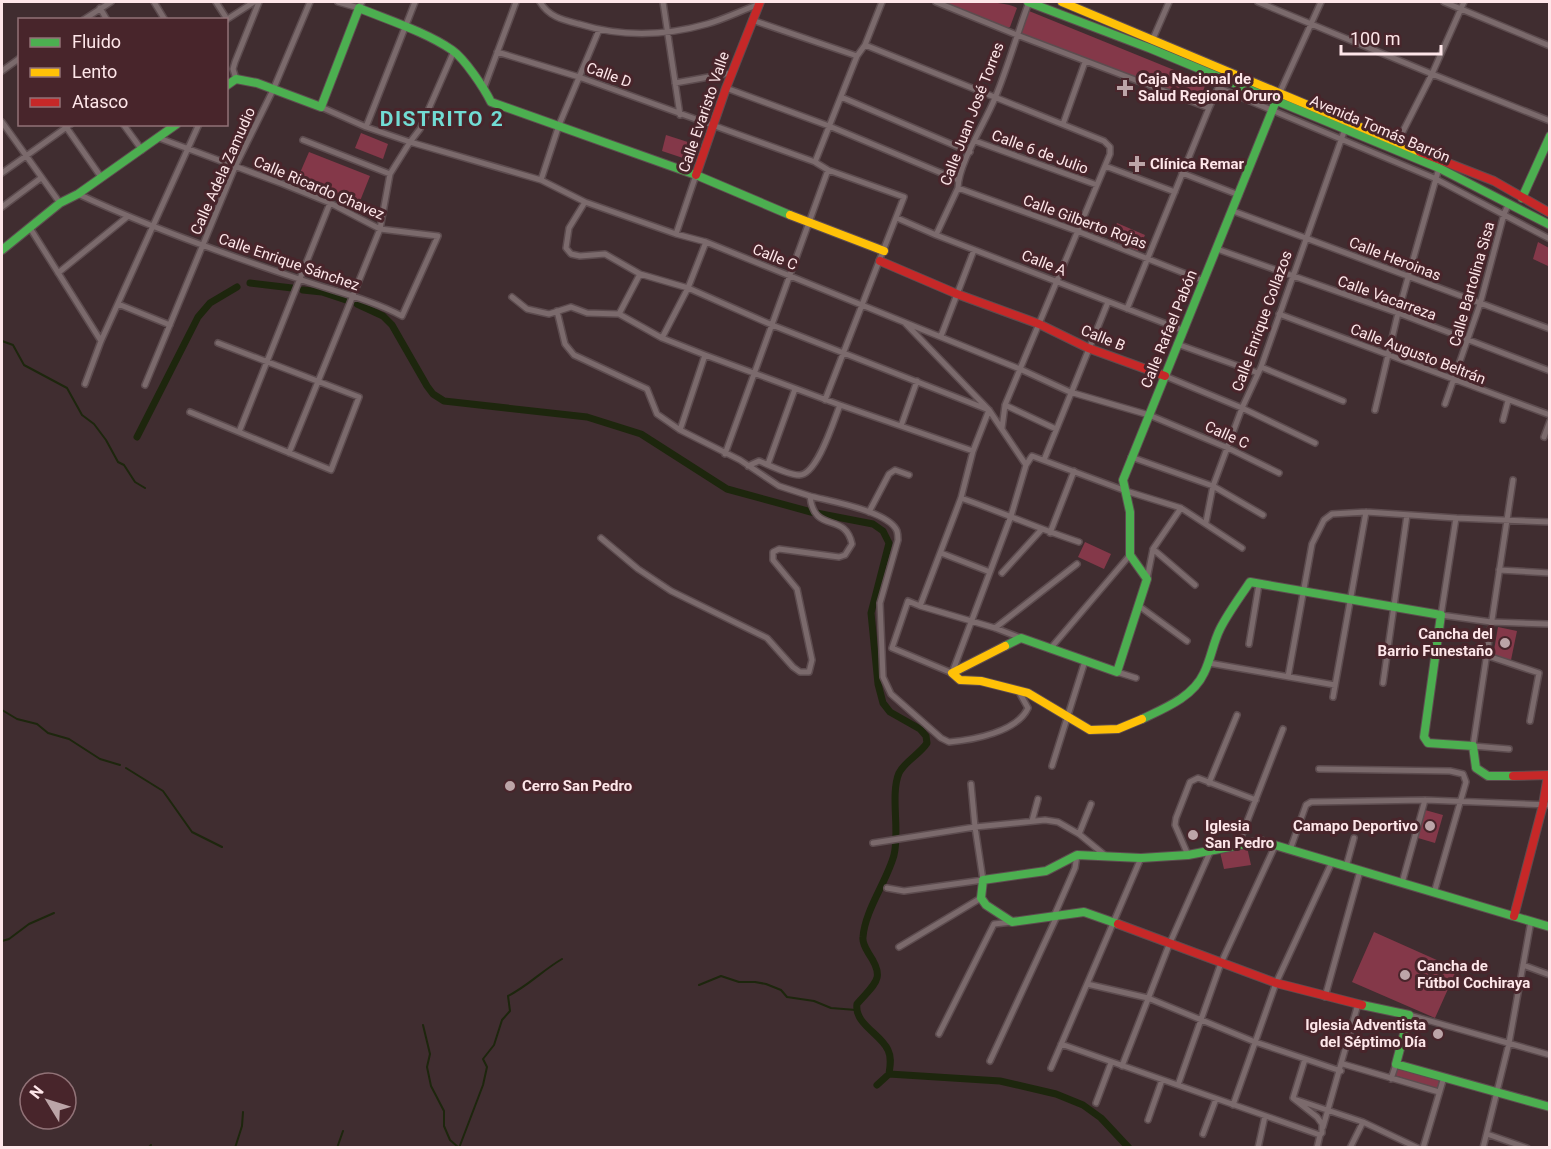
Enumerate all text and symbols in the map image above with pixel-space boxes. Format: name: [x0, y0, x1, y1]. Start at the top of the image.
legend: [18, 18, 228, 126]
scale bar: [1341, 18, 1442, 56]
text: 100 m: [1350, 28, 1401, 49]
text: Fluido: [72, 31, 121, 52]
street label: Calle Juan José Torres: [936, 40, 1008, 188]
street label: Calle Evaristo Valle: [675, 49, 733, 175]
street label: Calle D: [584, 59, 634, 91]
text: Lento: [72, 61, 117, 82]
place label: Caja Nacional de Salud Regional Oruro: [1138, 70, 1281, 105]
marker: Caja Nacional de Salud Regional Oruro: [1116, 79, 1134, 97]
text: Atasco: [72, 91, 128, 112]
street label: Avenida Tomás Barrón: [1307, 91, 1453, 167]
street label: Calle Adela Zamudio: [187, 104, 259, 238]
district label: DISTRITO 2: [380, 107, 504, 131]
street label: Calle 6 de Julio: [989, 126, 1091, 178]
street label: Calle Ricardo Chavez: [251, 152, 387, 224]
marker: Clínica Remar: [1128, 155, 1146, 173]
place label: Clínica Remar: [1150, 155, 1245, 173]
street label: Calle Gilberto Rojas: [1021, 191, 1149, 253]
street label: Calle Bartolina Sisa: [1446, 219, 1498, 349]
street label: Calle Enrique Sánchez: [216, 229, 362, 295]
street label: Calle Heroinas: [1347, 233, 1443, 285]
street label: Calle C: [750, 240, 800, 274]
street label: Calle A: [1019, 246, 1069, 280]
street label: Calle Enrique Collazos: [1228, 248, 1296, 394]
street label: Calle Rafael Pabón: [1137, 267, 1201, 391]
street label: Calle Vacarreza: [1335, 272, 1439, 324]
street label: Calle Augusto Beltrán: [1348, 320, 1488, 388]
street label: Calle B: [1078, 321, 1128, 355]
street label: Calle C: [1202, 417, 1252, 453]
place label: Cancha del Barrio Funestaño: [1378, 625, 1493, 660]
marker: Cancha del Barrio Funestaño: [1498, 636, 1512, 650]
place label: Cerro San Pedro: [522, 777, 632, 795]
marker: Cerro San Pedro: [503, 779, 517, 793]
place label: Iglesia San Pedro: [1205, 817, 1274, 852]
place label: Camapo Deportivo: [1293, 817, 1418, 835]
marker: Camapo Deportivo: [1423, 819, 1437, 833]
marker: Iglesia San Pedro: [1186, 828, 1200, 842]
place label: Cancha de Fútbol Cochiraya: [1417, 957, 1530, 992]
marker: Cancha de Fútbol Cochiraya: [1398, 968, 1412, 982]
place label: Iglesia Adventista del Séptimo Día: [1305, 1016, 1426, 1051]
marker: Iglesia Adventista del Séptimo Día: [1431, 1027, 1445, 1041]
north arrow: [18, 1071, 78, 1131]
text: N: [26, 1082, 48, 1102]

